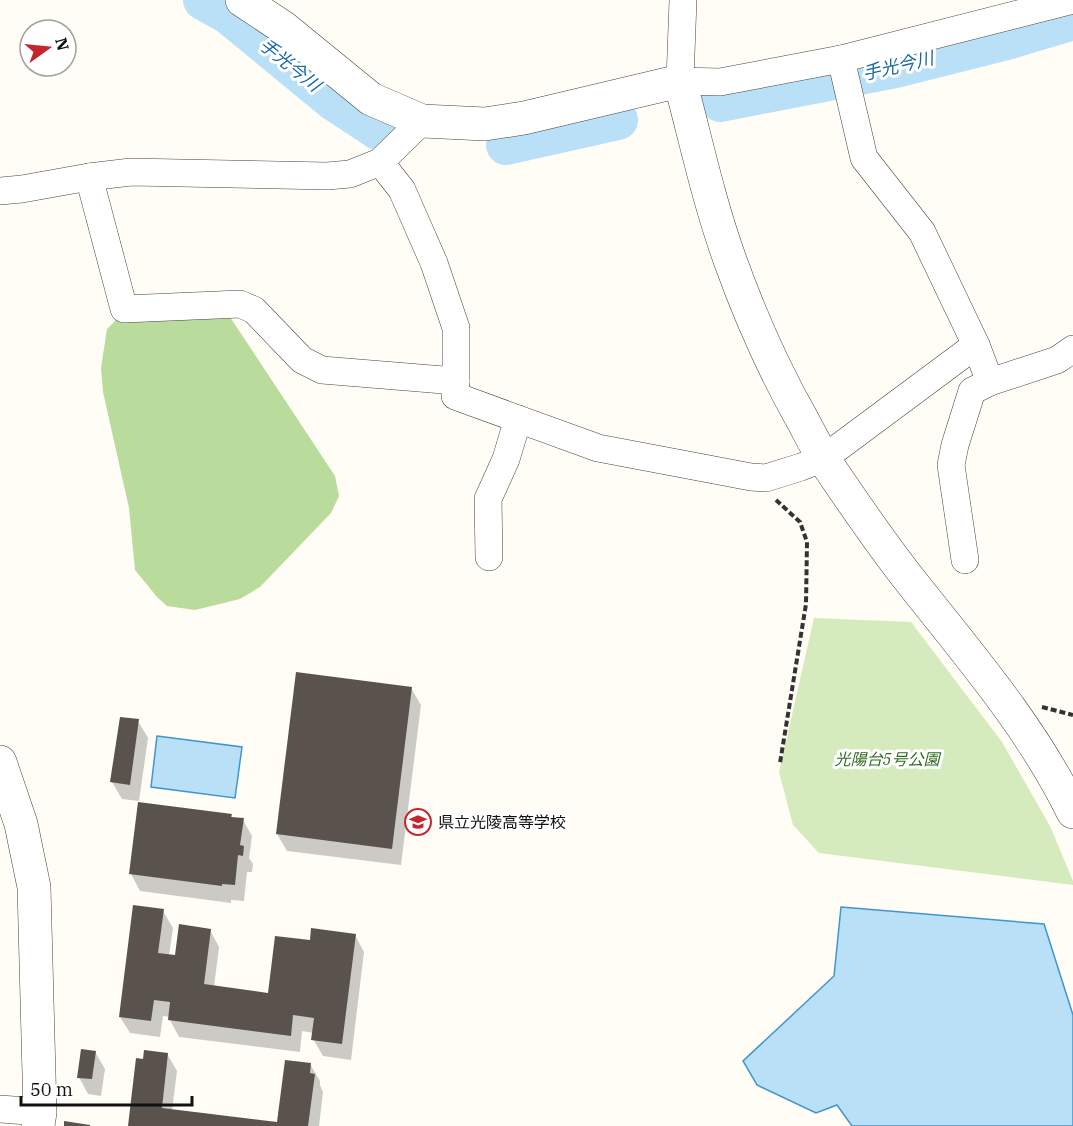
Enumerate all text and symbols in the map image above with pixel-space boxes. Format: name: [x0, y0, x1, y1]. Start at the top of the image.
north arrow: [18, 18, 78, 78]
water label: 手光今川: [255, 33, 327, 97]
text: N: [51, 35, 74, 53]
water label: 手光今川: [860, 46, 938, 85]
park label: 光陽台5号公園: [835, 749, 941, 769]
school or university icon: 県立光陵高等学校: [403, 807, 433, 837]
place label: 県立光陵高等学校: [438, 812, 566, 832]
scale bar: [21, 1069, 192, 1107]
text: 50 m: [30, 1078, 73, 1101]

